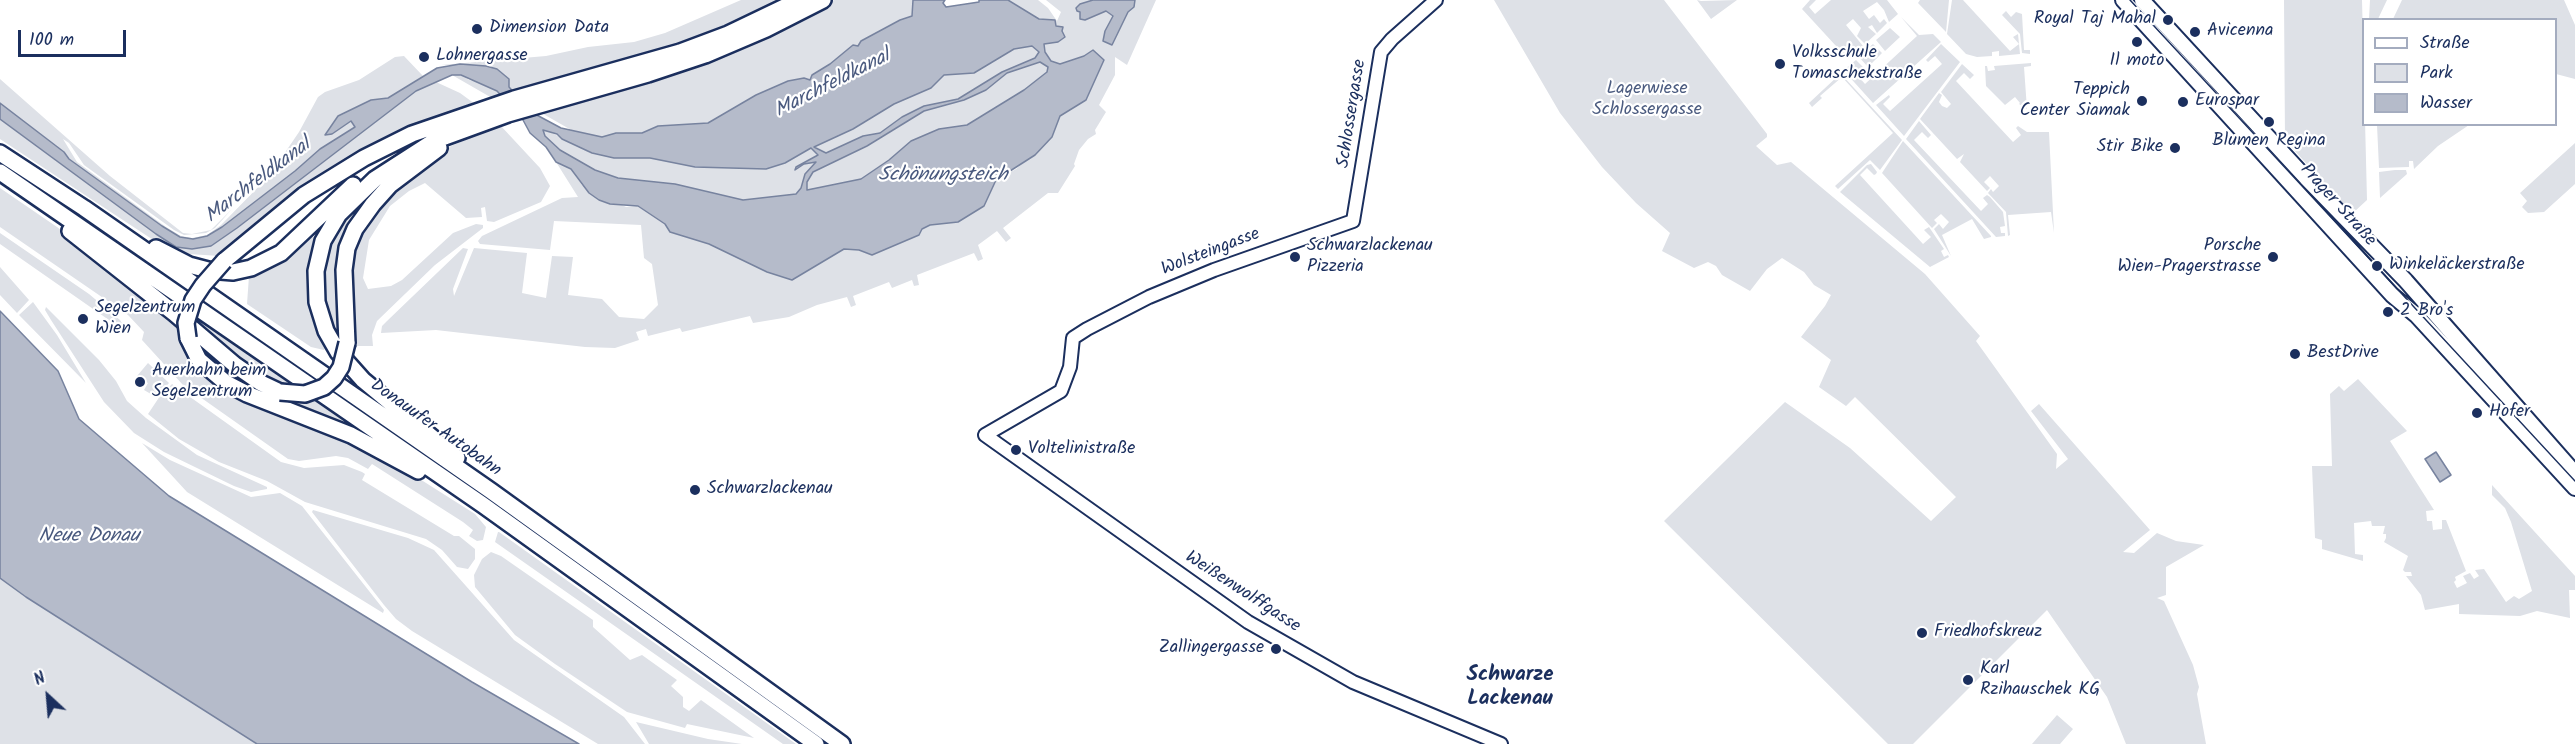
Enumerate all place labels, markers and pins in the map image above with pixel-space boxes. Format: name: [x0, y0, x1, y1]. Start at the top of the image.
place label: Royal Taj Mahal: [2034, 9, 2156, 31]
marker: Royal Taj Mahal: [2161, 13, 2175, 27]
place label: Dimension Data: [489, 18, 609, 40]
place label: Avicenna: [2207, 21, 2274, 43]
marker: Dimension Data: [470, 22, 484, 36]
marker: Avicenna: [2188, 25, 2202, 39]
marker: Il moto: [2130, 35, 2144, 49]
place label: Volksschule Tomaschekstraße: [1792, 43, 1922, 86]
place label: Lohnergasse: [436, 46, 528, 68]
marker: Lohnergasse: [417, 50, 431, 64]
place label: Il moto: [2110, 51, 2164, 73]
marker: Volksschule Tomaschekstraße: [1773, 57, 1787, 71]
place label: Teppich Center Siamak: [2020, 80, 2130, 122]
place label: Eurospar: [2195, 91, 2259, 113]
marker: Teppich Center Siamak: [2135, 94, 2149, 108]
marker: Eurospar: [2176, 95, 2190, 109]
marker: Blumen Regina: [2262, 115, 2276, 129]
place label: Blumen Regina: [2212, 131, 2326, 153]
place label: Stir Bike: [2097, 137, 2163, 159]
marker: Stir Bike: [2168, 141, 2182, 155]
place label: Schwarzlackenau Pizzeria: [1307, 236, 1433, 278]
place label: Porsche Wien-Pragerstrasse: [2117, 236, 2261, 278]
marker: Schwarzlackenau Pizzeria: [1288, 250, 1302, 264]
marker: Porsche Wien-Pragerstrasse: [2266, 250, 2280, 264]
place label: Winkeläckerstraße: [2389, 255, 2525, 277]
marker: Winkeläckerstraße: [2370, 259, 2384, 273]
place label: Segelzentrum Wien: [95, 298, 195, 340]
place label: 2 Bro's: [2400, 301, 2454, 323]
marker: 2 Bro's: [2381, 305, 2395, 319]
marker: Segelzentrum Wien: [76, 312, 90, 326]
place label: BestDrive: [2307, 343, 2379, 365]
marker: BestDrive: [2288, 347, 2302, 361]
place label: Auerhahn beim Segelzentrum: [152, 361, 266, 404]
marker: Auerhahn beim Segelzentrum: [133, 375, 147, 389]
place label: Hofer: [2489, 402, 2530, 424]
marker: Hofer: [2470, 406, 2484, 420]
place label: Voltelinistraße: [1028, 439, 1135, 461]
marker: Voltelinistraße: [1009, 443, 1023, 457]
place label: Schwarzlackenau: [707, 479, 833, 501]
marker: Schwarzlackenau: [688, 483, 702, 497]
place label: Friedhofskreuz: [1934, 622, 2042, 644]
marker: Friedhofskreuz: [1915, 626, 1929, 640]
place label: Zallingergasse: [1159, 638, 1264, 660]
marker: Zallingergasse: [1269, 642, 1283, 656]
place label: Karl Rzihauschek KG: [1980, 659, 2100, 702]
marker: Karl Rzihauschek KG: [1961, 673, 1975, 687]

